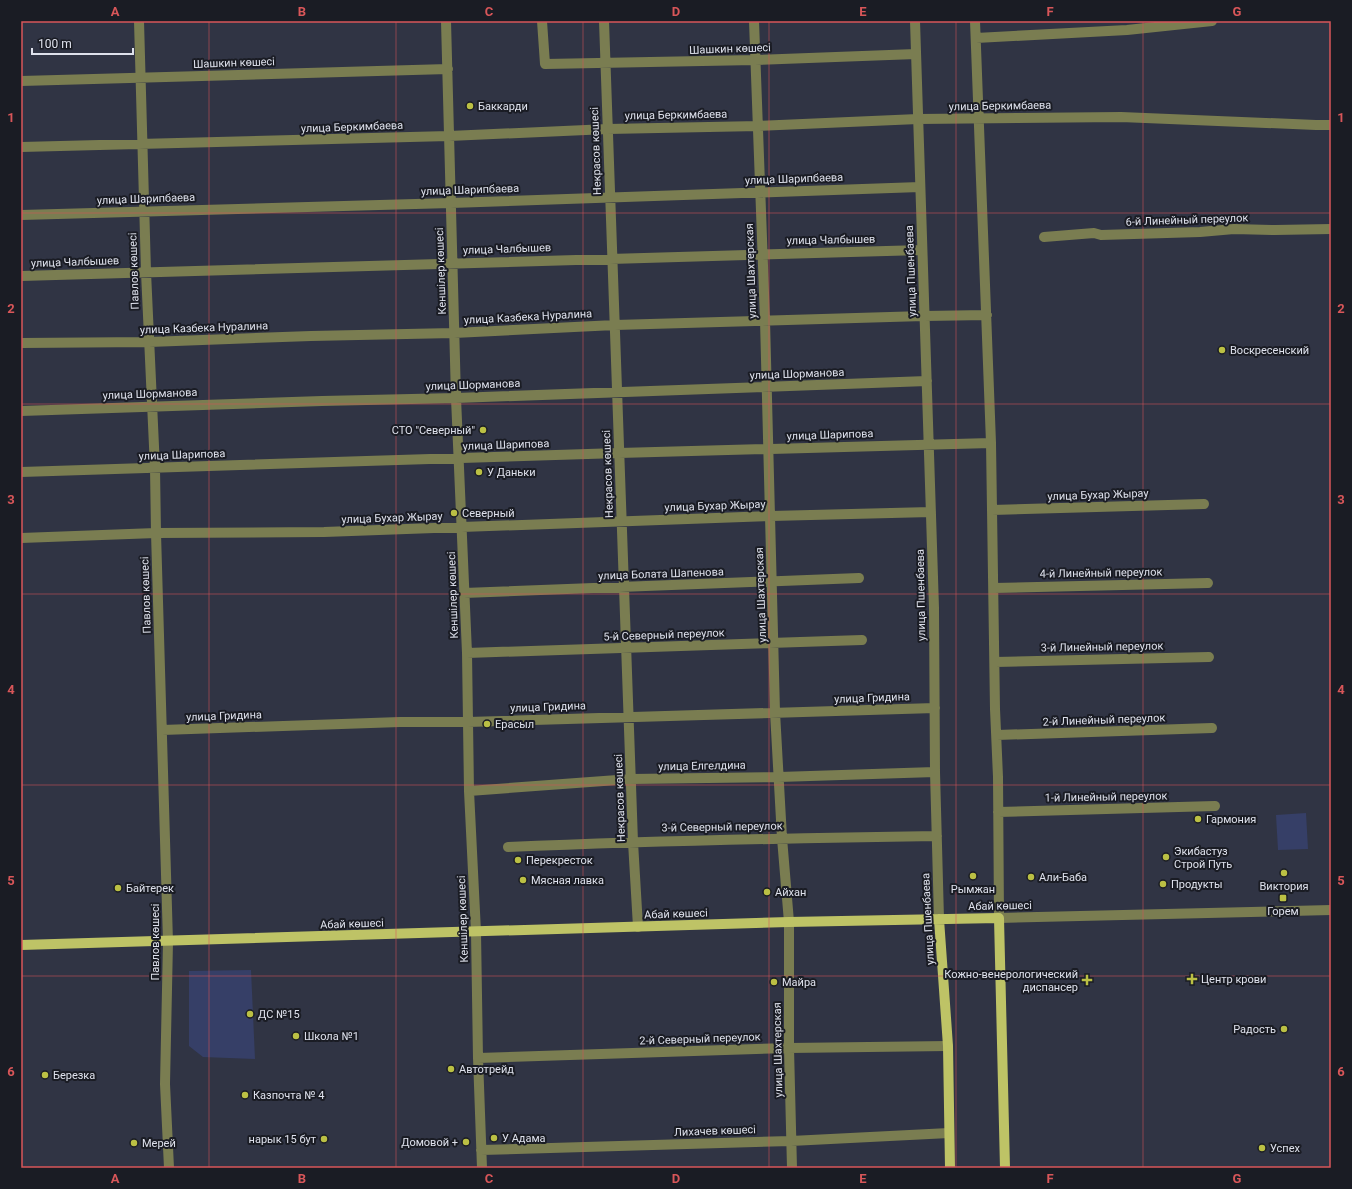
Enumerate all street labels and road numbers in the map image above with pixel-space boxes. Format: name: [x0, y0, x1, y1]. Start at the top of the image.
street label: Шашкин көшесі: [689, 41, 771, 57]
street label: Шашкин көшесі: [193, 55, 275, 71]
street label: улица Беркимбаева: [949, 99, 1051, 113]
street label: Некрасов көшесі: [588, 107, 604, 195]
street label: улица Беркимбаева: [625, 108, 727, 122]
street label: улица Беркимбаева: [301, 119, 403, 135]
street label: улица Шарипбаева: [745, 171, 843, 187]
street label: улица Шарипбаева: [421, 182, 519, 198]
street label: улица Шарипбаева: [97, 191, 195, 207]
street label: 6-й Линейный переулок: [1126, 211, 1249, 229]
street label: улица Шахтерская: [743, 223, 759, 319]
street label: улица Пшенбаева: [903, 225, 919, 317]
street label: Кеншілер көшесі: [433, 227, 449, 315]
street label: Павлов көшесі: [126, 232, 142, 310]
street label: улица Чалбышев: [787, 233, 875, 247]
street label: улица Чалбышев: [463, 241, 551, 257]
street label: улица Чалбышев: [31, 254, 119, 270]
street label: улица Казбека Нуралина: [464, 307, 592, 327]
street label: улица Казбека Нуралина: [140, 319, 268, 337]
street label: улица Шорманова: [749, 366, 845, 382]
street label: улица Шорманова: [425, 377, 521, 393]
street label: улица Шорманова: [102, 386, 198, 402]
street label: улица Шарипова: [786, 427, 874, 443]
street label: Некрасов көшесі: [600, 430, 616, 518]
street label: улица Шарипова: [462, 437, 550, 453]
street label: улица Шарипова: [138, 447, 226, 463]
street label: улица Бухар Жырау: [1047, 487, 1150, 503]
street label: улица Бухар Жырау: [664, 498, 767, 514]
street label: улица Бухар Жырау: [341, 510, 444, 526]
street label: улица Шахтерская: [753, 547, 769, 643]
street label: улица Пшенбаева: [914, 549, 928, 641]
street label: Кеншілер көшесі: [445, 551, 461, 639]
street label: Павлов көшесі: [138, 556, 154, 634]
street label: улица Болата Шапенова: [598, 565, 724, 583]
street label: 4-й Линейный переулок: [1040, 565, 1162, 581]
street label: 5-й Северный переулок: [603, 626, 725, 644]
street label: 3-й Линейный переулок: [1041, 639, 1163, 655]
street label: улица Гридина: [834, 690, 910, 706]
street label: улица Гридина: [510, 699, 586, 715]
street label: улица Гридина: [186, 708, 262, 724]
street label: 2-й Линейный переулок: [1043, 711, 1166, 729]
street label: Некрасов көшесі: [612, 754, 628, 842]
street label: улица Елгелдина: [658, 759, 746, 773]
street label: 1-й Линейный переулок: [1045, 789, 1167, 805]
street label: 3-й Северный переулок: [661, 819, 783, 835]
street label: улица Пшенбаева: [919, 873, 937, 965]
street label: Кеншілер көшесі: [455, 875, 471, 963]
street label: Абай көшесі: [968, 899, 1032, 913]
street label: Павлов көшесі: [149, 903, 162, 981]
street label: Абай көшесі: [644, 906, 708, 922]
street label: Абай көшесі: [320, 916, 384, 932]
street label: улица Шахтерская: [771, 1002, 785, 1098]
street label: 2-й Северный переулок: [639, 1030, 761, 1048]
street label: Лихачев көшесі: [674, 1123, 756, 1139]

